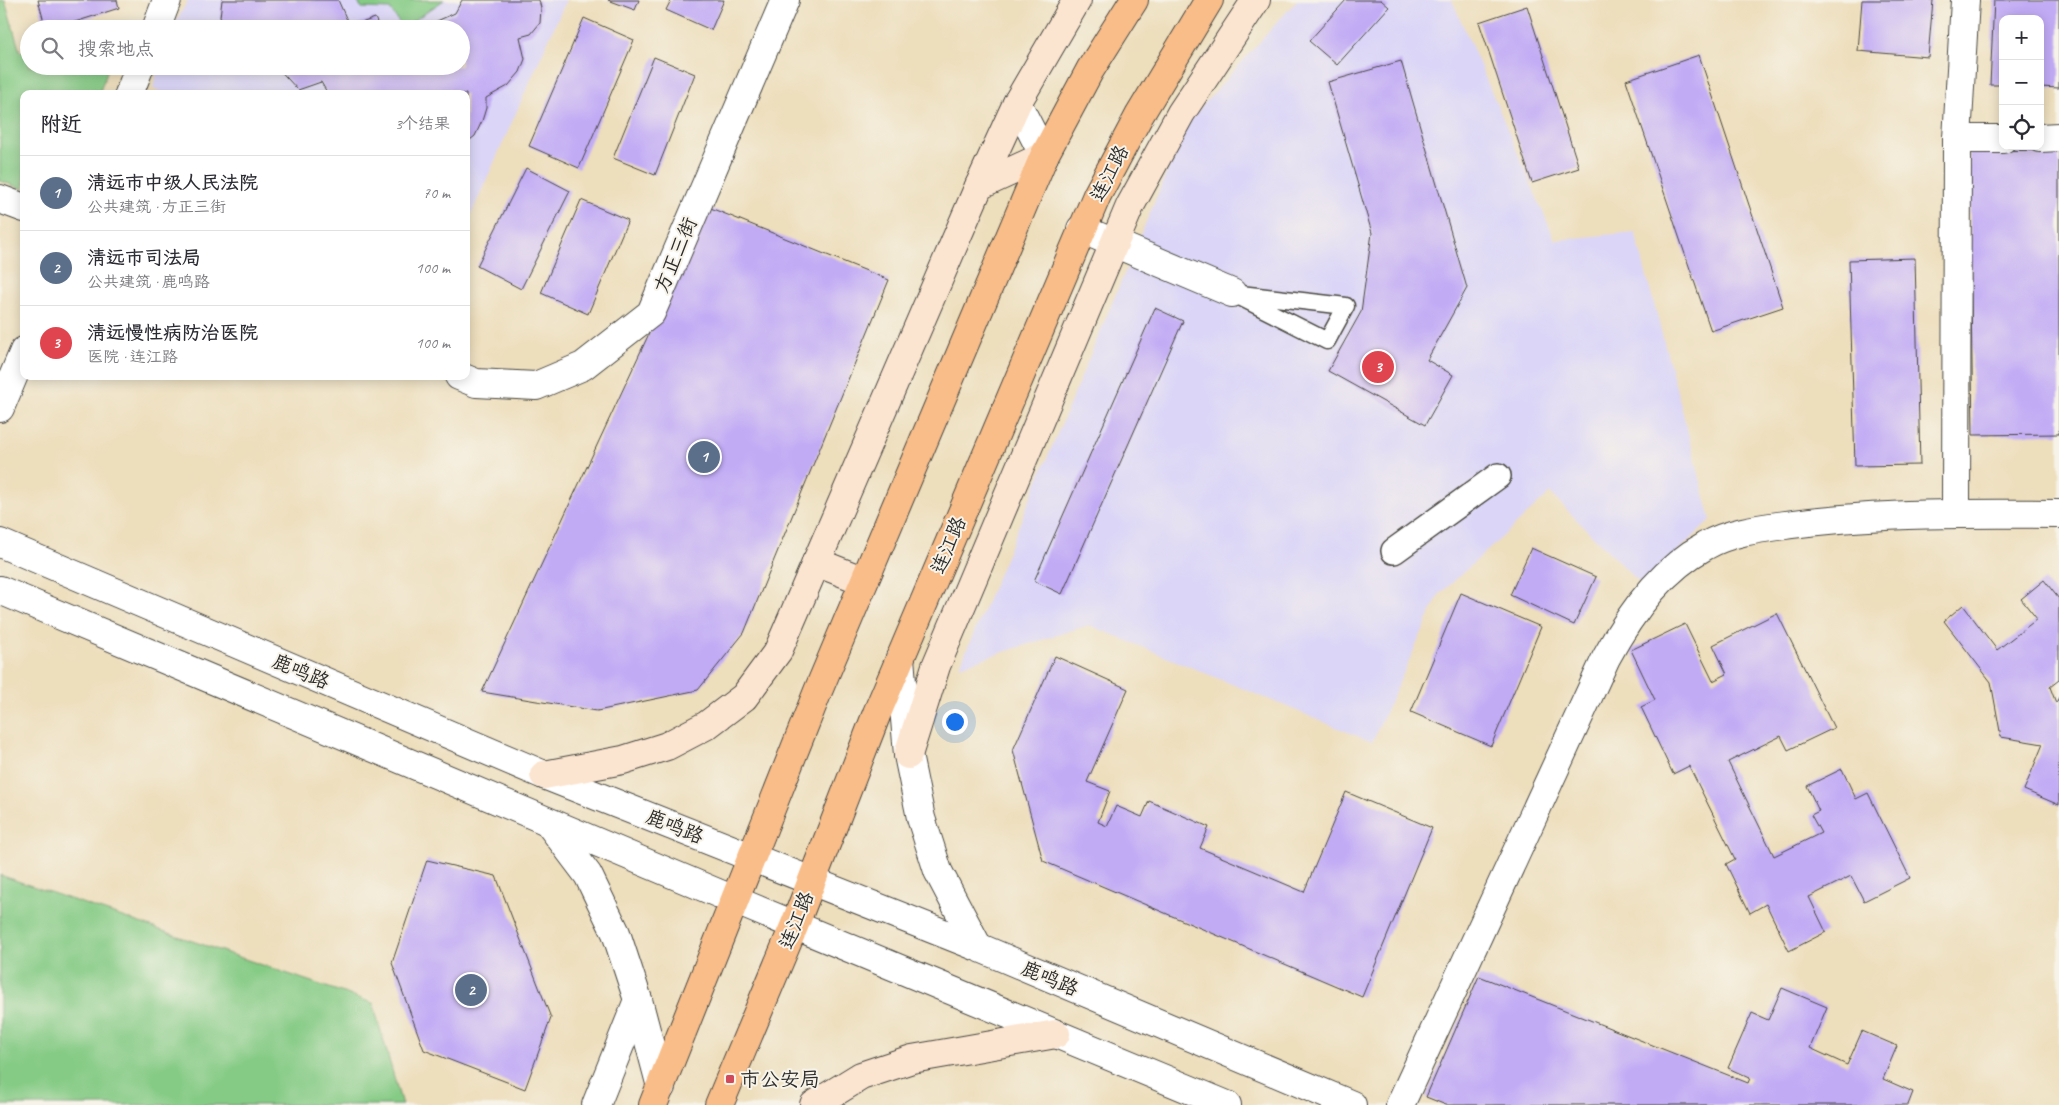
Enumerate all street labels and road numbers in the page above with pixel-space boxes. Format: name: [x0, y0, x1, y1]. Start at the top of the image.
street label: 连江路: [1085, 140, 1135, 206]
street label: 方正三街: [648, 213, 703, 297]
street label: 连江路: [925, 512, 972, 578]
street label: 鹿鸣路: [268, 648, 334, 695]
street label: 鹿鸣路: [642, 804, 708, 850]
street label: 连江路: [774, 887, 820, 953]
street label: 鹿鸣路: [1017, 955, 1083, 1002]

